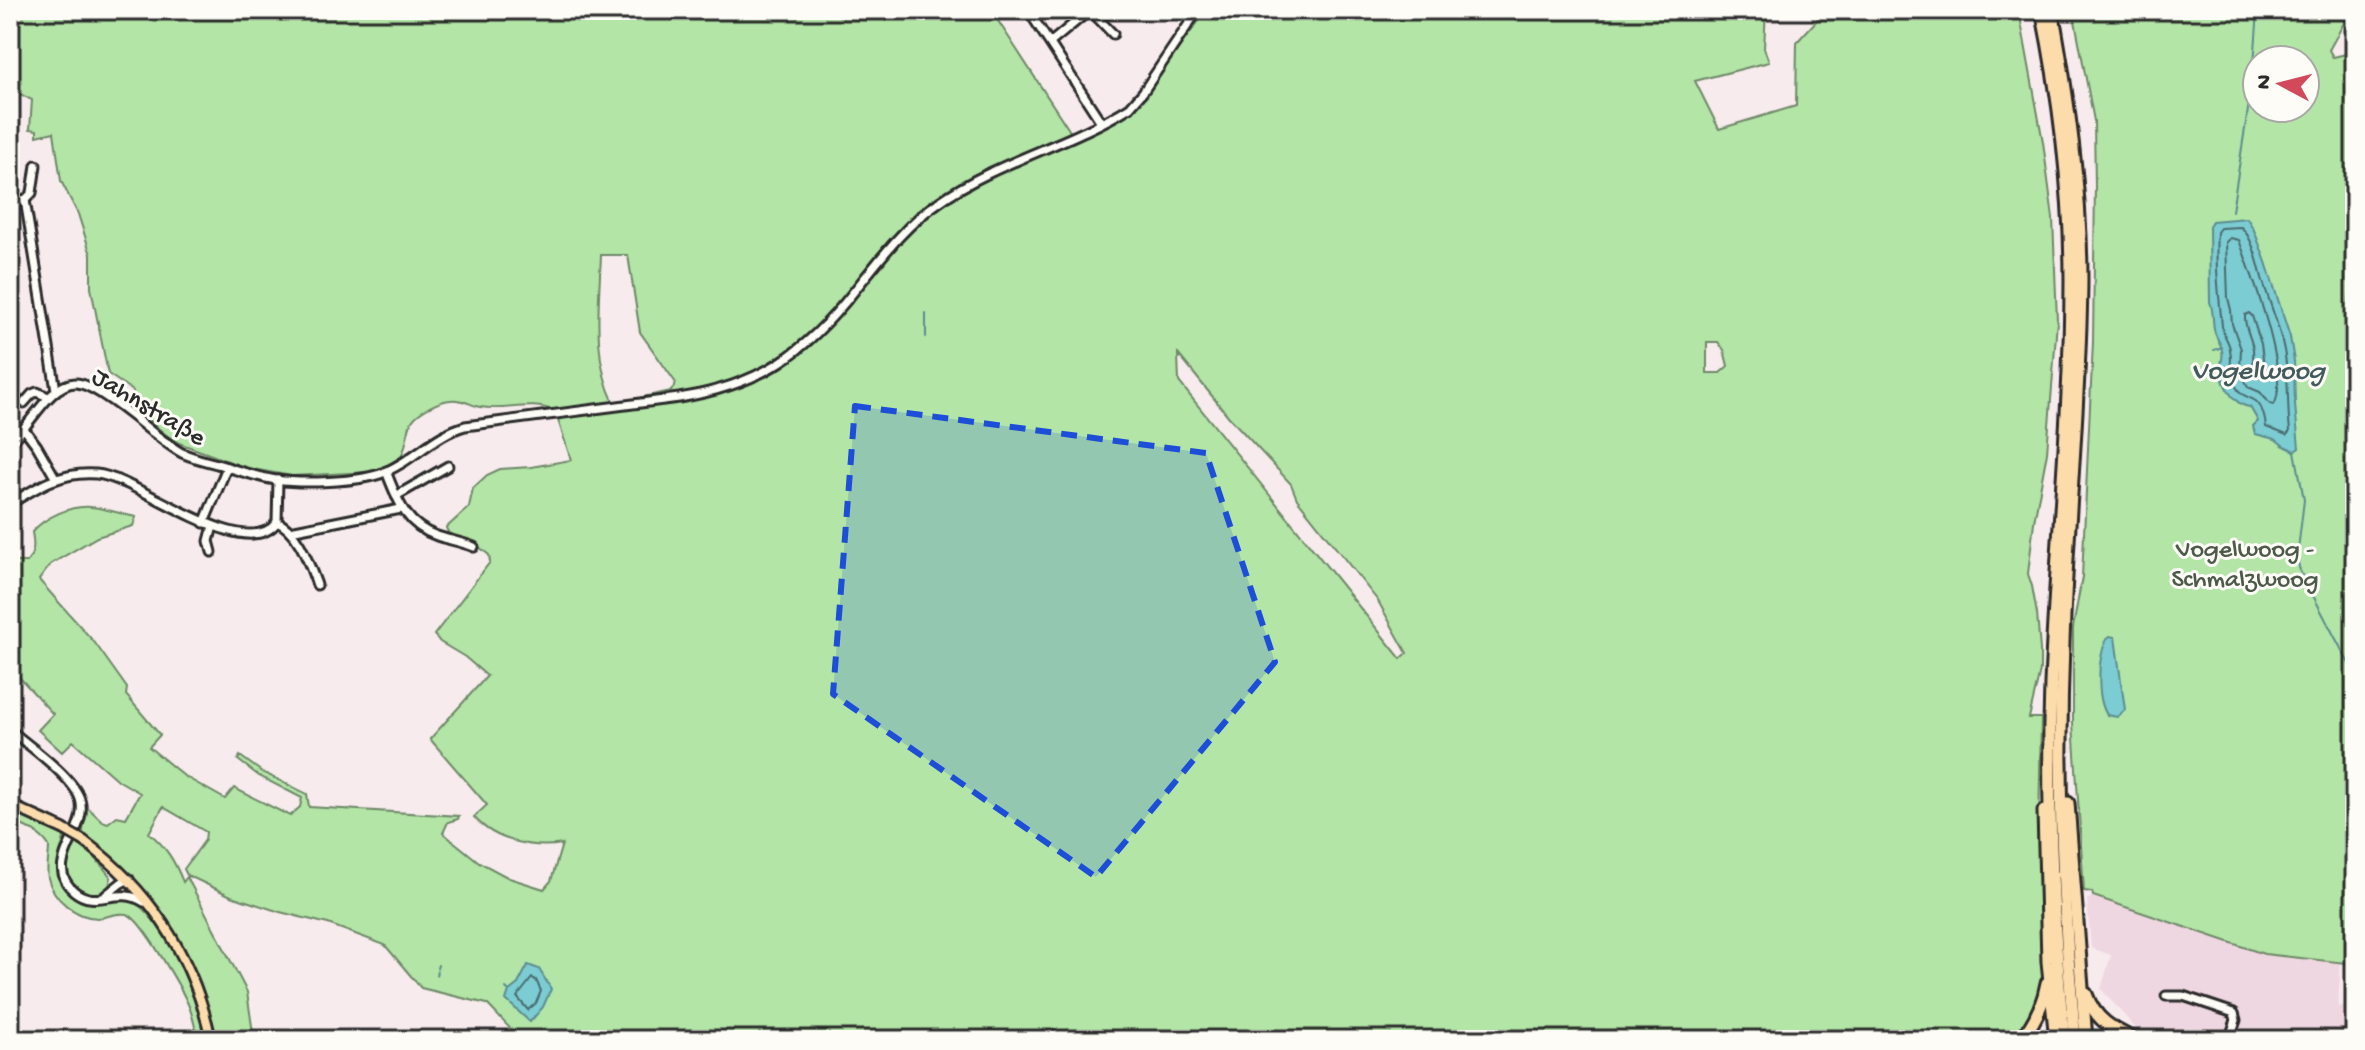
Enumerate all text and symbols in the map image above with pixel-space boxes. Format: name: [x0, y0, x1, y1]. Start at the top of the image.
north arrow: [2241, 44, 2321, 124]
text: N: [2251, 73, 2279, 91]
water label: Vogelwoog: [2191, 356, 2327, 389]
street label: Jahnstraße: [85, 363, 211, 455]
park label: Vogelwoog - Schmalzwoog: [2172, 536, 2318, 597]

